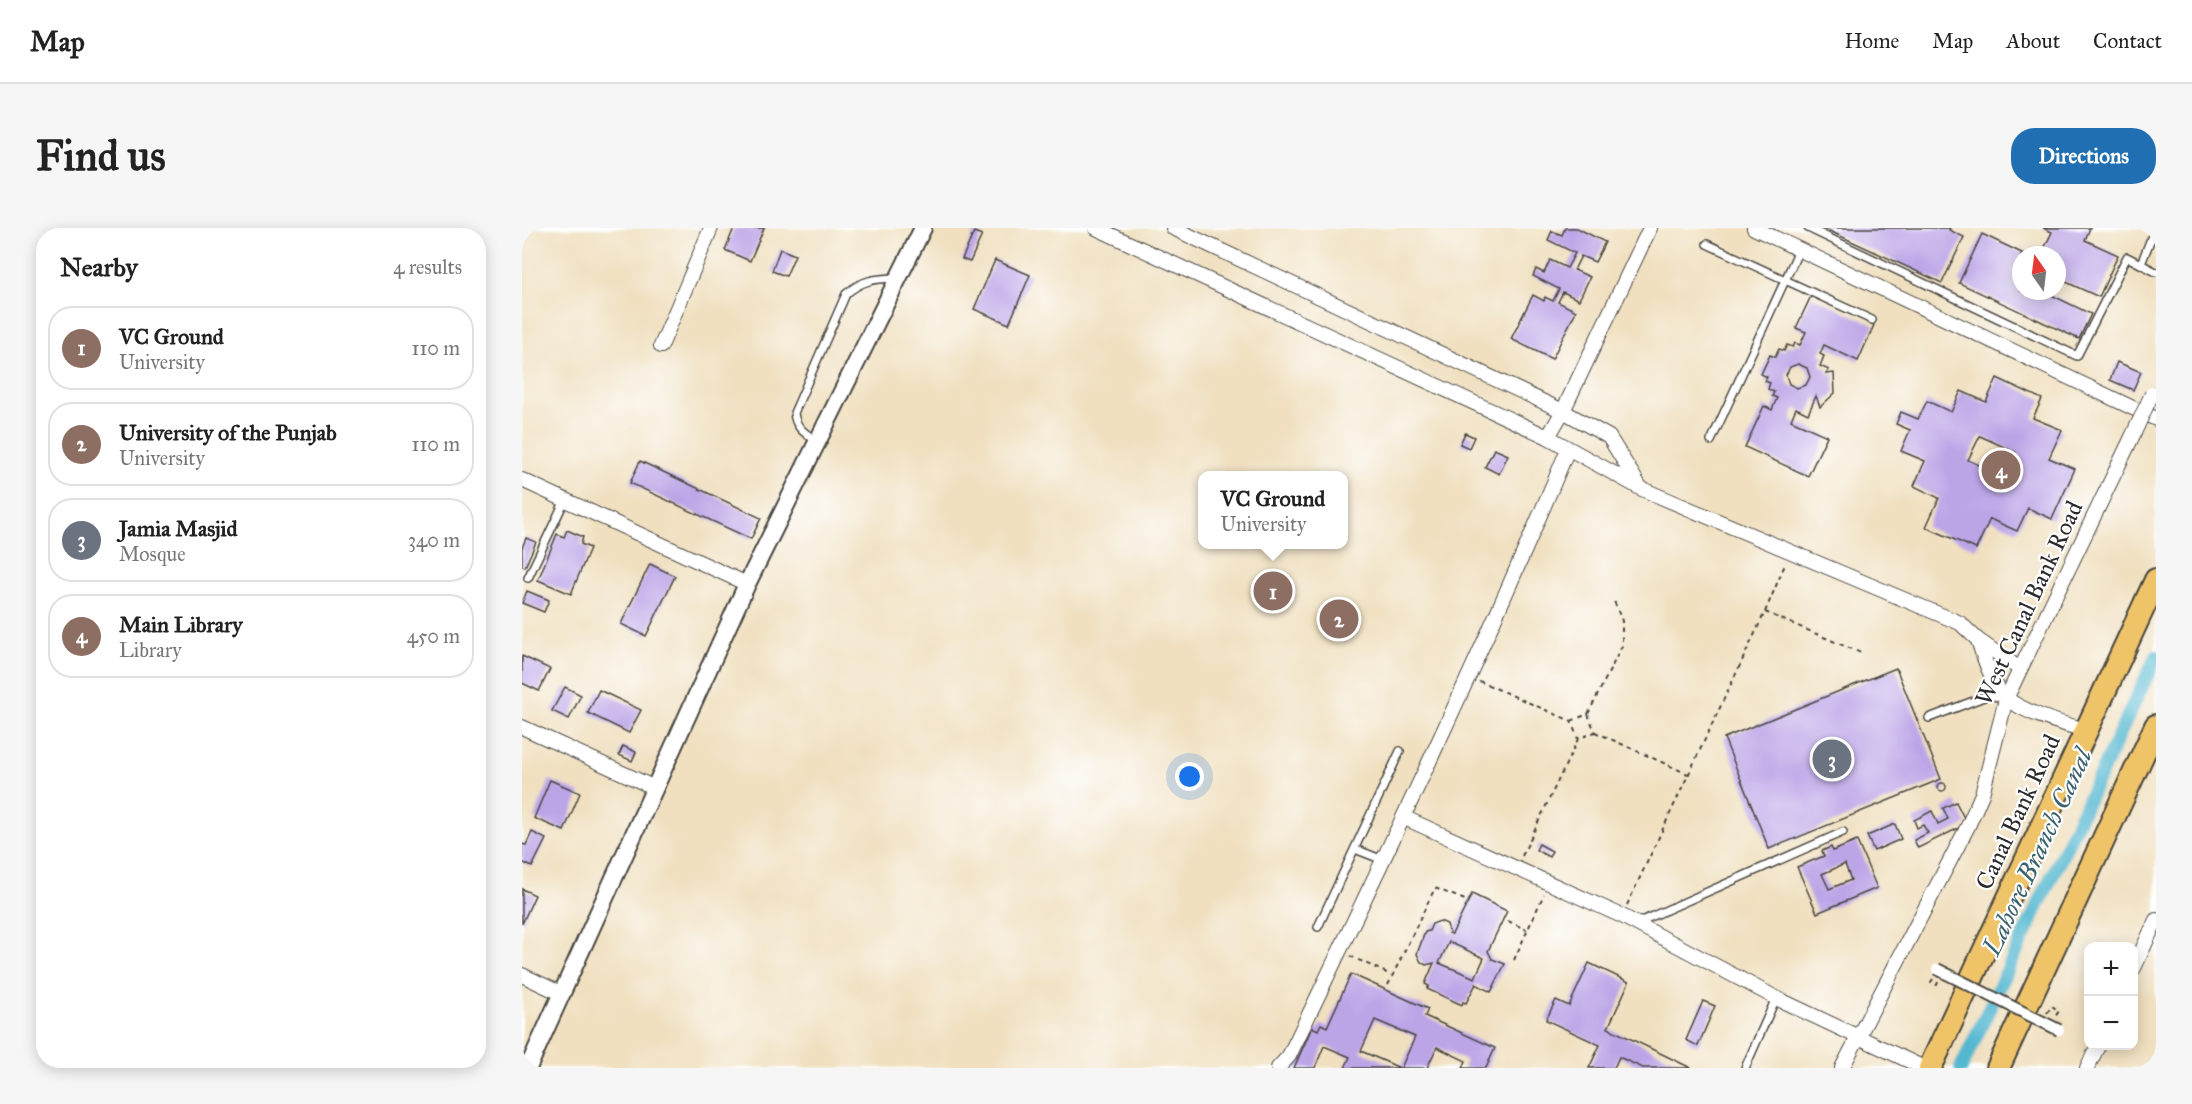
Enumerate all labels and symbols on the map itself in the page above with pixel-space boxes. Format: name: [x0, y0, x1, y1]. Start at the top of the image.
north arrow: [2012, 246, 2066, 300]
pin: 4: [1982, 448, 2020, 492]
street label: West Canal Bank Road: [1969, 496, 2089, 710]
pin: 1: [1254, 568, 1293, 614]
pin: 2: [1320, 596, 1358, 642]
street label: Canal Bank Road: [1969, 730, 2067, 894]
pin: 3: [1812, 736, 1852, 782]
water label: Lahore Branch Canal: [1975, 742, 2100, 961]
your location: [1175, 762, 1204, 791]

